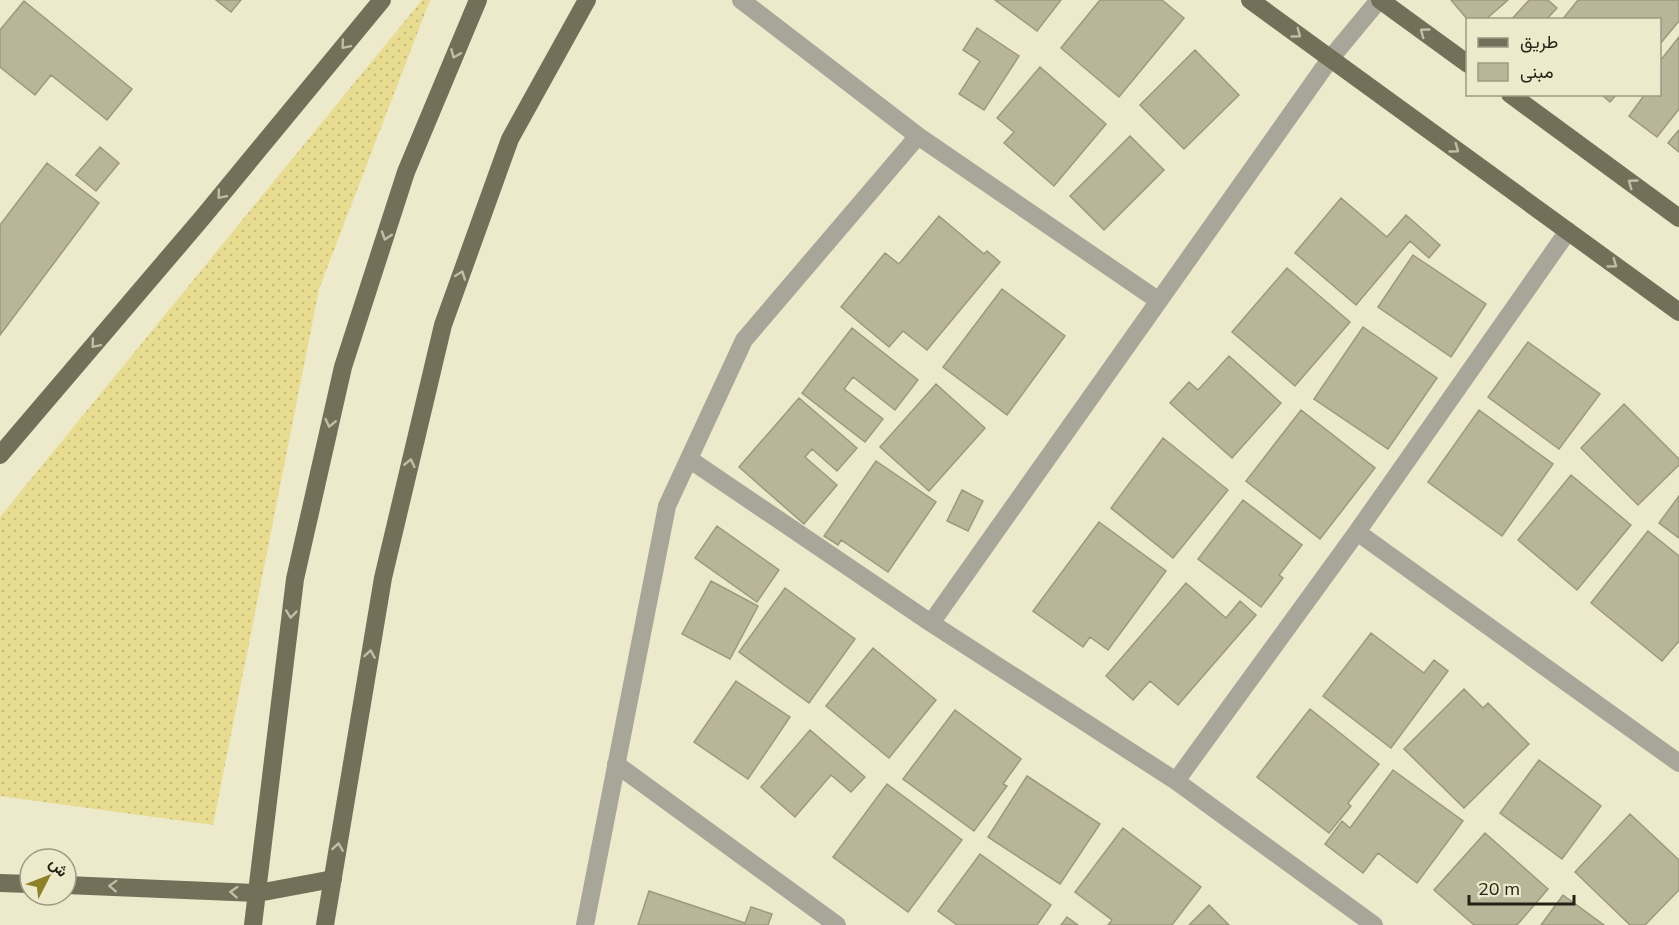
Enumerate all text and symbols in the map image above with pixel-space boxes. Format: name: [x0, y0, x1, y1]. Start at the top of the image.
legend: [1466, 18, 1661, 96]
one-way arrow: [1290, 27, 1301, 38]
one-way arrow: [1419, 28, 1430, 39]
text: طريق: [1520, 30, 1558, 53]
one-way arrow: [341, 38, 352, 49]
one-way arrow: [450, 48, 462, 59]
text: مبنى: [1520, 60, 1554, 83]
one-way arrow: [1448, 142, 1459, 153]
one-way arrow: [1627, 180, 1638, 191]
one-way arrow: [217, 189, 228, 200]
one-way arrow: [380, 230, 393, 241]
one-way arrow: [1606, 256, 1617, 267]
one-way arrow: [453, 271, 466, 281]
one-way arrow: [91, 337, 102, 348]
one-way arrow: [325, 418, 338, 428]
one-way arrow: [403, 459, 416, 469]
one-way arrow: [285, 609, 298, 618]
one-way arrow: [364, 650, 376, 659]
one-way arrow: [332, 842, 344, 851]
north arrow: [18, 847, 78, 907]
text: ش: [45, 853, 73, 881]
scale bar: [1469, 868, 1574, 906]
text: 20 m: [1478, 877, 1520, 900]
one-way arrow: [108, 880, 117, 892]
one-way arrow: [229, 885, 238, 898]

